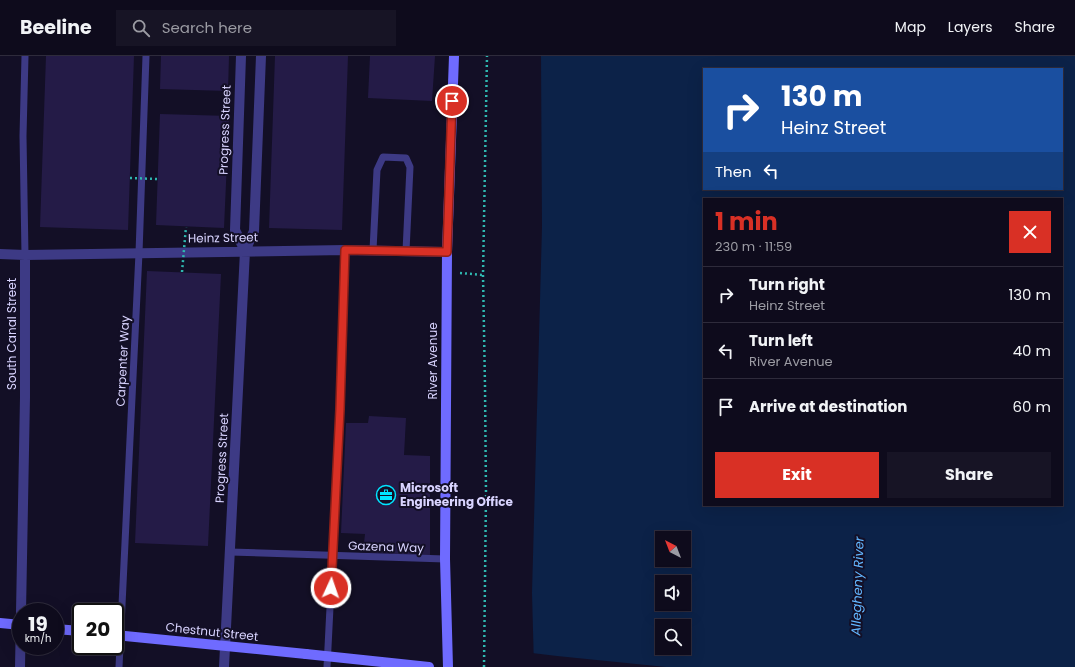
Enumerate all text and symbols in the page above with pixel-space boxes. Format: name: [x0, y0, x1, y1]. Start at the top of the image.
search box: [116, 10, 396, 46]
text: Beeline: [20, 14, 92, 41]
icon: search: [130, 17, 152, 39]
text: Search here: [162, 17, 252, 38]
text: Map: [895, 17, 926, 37]
text: Layers: [948, 17, 992, 37]
text: Share: [1014, 17, 1055, 37]
text: 130 m: [781, 77, 862, 116]
pin: [435, 84, 469, 118]
icon: right: [715, 84, 767, 136]
street label: Progress Street: [214, 85, 235, 175]
icon: arrive: [441, 90, 463, 112]
text: Heinz Street: [781, 115, 886, 140]
icon: left: [760, 160, 782, 182]
text: Then: [715, 161, 752, 182]
text: 1 min: [715, 205, 778, 238]
button: close: [1009, 211, 1051, 253]
street label: Heinz Street: [188, 228, 258, 247]
text: 230 m · 11:59: [715, 237, 792, 256]
text: Turn right: [749, 274, 825, 295]
street label: South Canal Street: [3, 278, 20, 390]
icon: right: [715, 284, 737, 306]
text: 130 m: [1008, 284, 1051, 305]
text: Heinz Street: [749, 296, 825, 315]
street label: Carpenter Way: [112, 315, 133, 407]
street label: River Avenue: [424, 322, 441, 400]
text: Turn left: [749, 330, 813, 351]
icon: left: [715, 340, 737, 362]
text: 40 m: [1013, 340, 1051, 361]
text: River Avenue: [749, 352, 833, 371]
icon: arrive: [715, 396, 737, 418]
text: Arrive at destination: [749, 396, 907, 417]
text: 60 m: [1013, 396, 1051, 417]
street label: Progress Street: [211, 413, 232, 503]
button: Exit: [715, 452, 879, 498]
button: Share: [887, 452, 1051, 498]
place label: Microsoft Engineering Office: [400, 479, 513, 510]
office icon: Microsoft Engineering Office: [375, 484, 397, 506]
north arrow: [655, 531, 691, 567]
map controls: [655, 531, 691, 655]
water label: Allegheny River: [846, 535, 869, 637]
street label: Gazena Way: [348, 537, 424, 556]
position arrow: [310, 567, 352, 609]
button: sound: [655, 575, 691, 611]
speed limit sign: 20: [72, 603, 124, 655]
text: 19: [28, 610, 48, 638]
street label: Chestnut Street: [165, 618, 259, 645]
button: search: [655, 619, 691, 655]
text: km/h: [25, 631, 51, 646]

